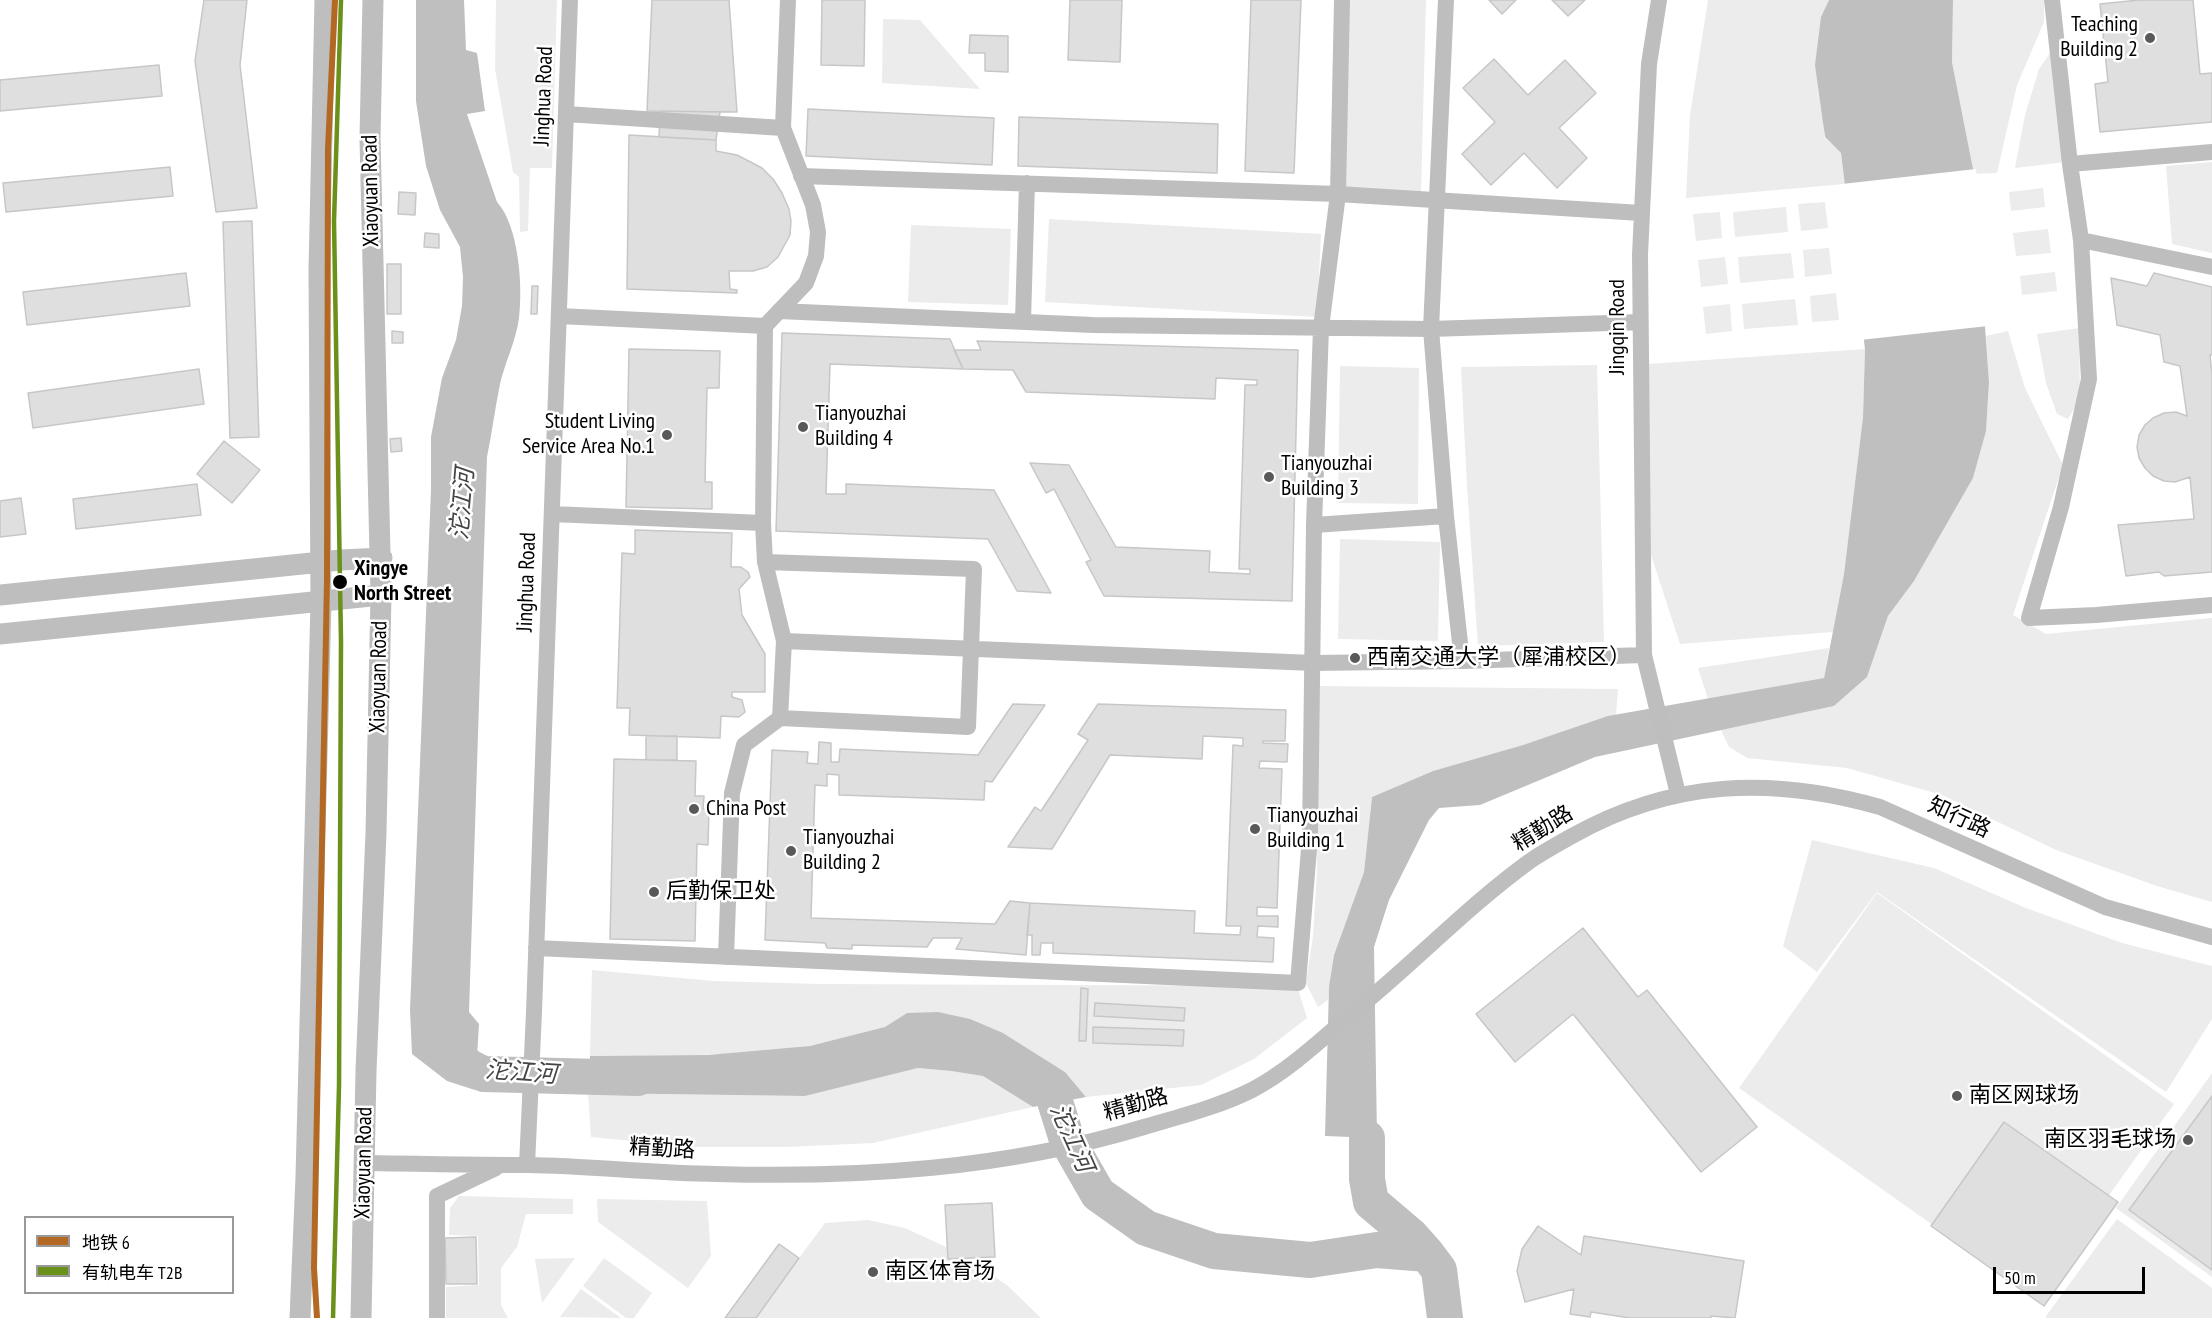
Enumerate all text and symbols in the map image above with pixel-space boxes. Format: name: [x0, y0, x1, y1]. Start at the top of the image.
place label: Teaching Building 2: [2060, 12, 2138, 63]
marker: Teaching Building 2: [2143, 31, 2157, 45]
street label: Jinghua Road: [529, 46, 559, 146]
street label: Xiaoyuan Road: [357, 135, 385, 247]
street label: Jingqin Road: [1605, 279, 1631, 375]
place label: Tianyouzhai Building 4: [815, 401, 907, 452]
place label: Student Living Service Area No.1: [522, 409, 655, 460]
marker: Tianyouzhai Building 4: [796, 420, 810, 434]
marker: Student Living Service Area No.1: [660, 428, 674, 442]
place label: Tianyouzhai Building 3: [1281, 451, 1373, 502]
water label: 沱江河: [446, 467, 480, 541]
marker: Tianyouzhai Building 3: [1262, 470, 1276, 484]
street label: Jinghua Road: [512, 532, 542, 632]
place label: Xingye North Street: [354, 556, 451, 608]
marker: Xingye North Street: [331, 573, 349, 591]
street label: Xiaoyuan Road: [365, 621, 393, 733]
place label: 西南交通大学（犀浦校区）: [1367, 645, 1631, 671]
marker: 西南交通大学（犀浦校区）: [1348, 651, 1362, 665]
street label: 知行路: [1924, 792, 1994, 844]
place label: China Post: [706, 796, 786, 822]
street label: 精勤路: [1508, 800, 1578, 858]
marker: China Post: [687, 802, 701, 816]
place label: Tianyouzhai Building 1: [1267, 803, 1359, 854]
marker: Tianyouzhai Building 1: [1248, 822, 1262, 836]
place label: Tianyouzhai Building 2: [803, 825, 895, 876]
marker: Tianyouzhai Building 2: [784, 844, 798, 858]
place label: 后勤保卫处: [666, 879, 776, 905]
marker: 后勤保卫处: [647, 885, 661, 899]
water label: 沱江河: [484, 1056, 558, 1090]
street label: 精勤路: [1101, 1083, 1171, 1127]
place label: 南区网球场: [1969, 1083, 2079, 1109]
marker: 南区网球场: [1950, 1089, 1964, 1103]
water label: 沱江河: [1043, 1099, 1099, 1177]
street label: Xiaoyuan Road: [350, 1107, 378, 1219]
place label: 南区羽毛球场: [2044, 1127, 2176, 1153]
marker: 南区羽毛球场: [2181, 1133, 2195, 1147]
street label: 精勤路: [628, 1134, 696, 1164]
legend: [24, 1216, 234, 1294]
text: 地铁 6: [82, 1231, 130, 1254]
scale bar: [1996, 1255, 2148, 1293]
place label: 南区体育场: [885, 1259, 995, 1285]
text: 有轨电车 T2B: [82, 1261, 182, 1284]
marker: 南区体育场: [866, 1265, 880, 1279]
text: 50 m: [2004, 1266, 2036, 1289]

